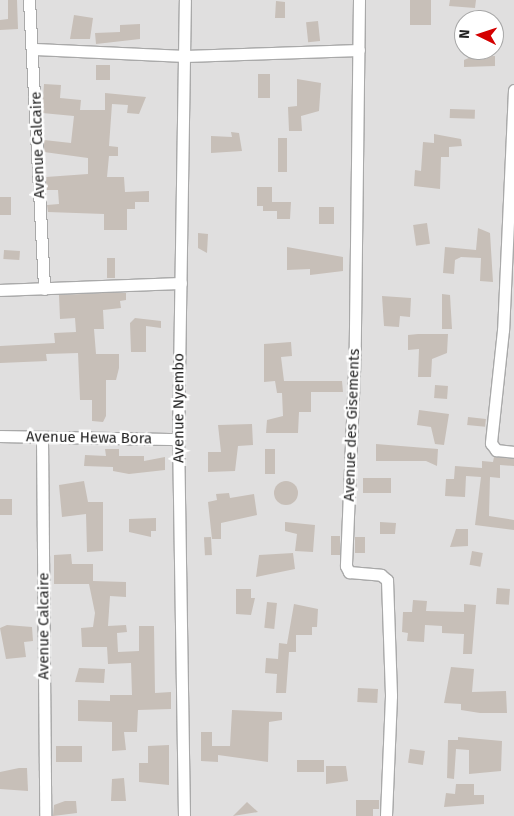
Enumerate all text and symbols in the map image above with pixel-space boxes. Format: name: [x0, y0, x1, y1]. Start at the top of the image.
north arrow: [454, 10, 504, 60]
text: N: [456, 29, 473, 39]
street label: Avenue Calcaire: [27, 91, 49, 199]
street label: Avenue des Gisements: [340, 348, 364, 502]
street label: Avenue Nyembo: [170, 353, 188, 463]
street label: Avenue Hewa Bora: [26, 428, 152, 448]
street label: Avenue Calcaire: [35, 572, 53, 680]

